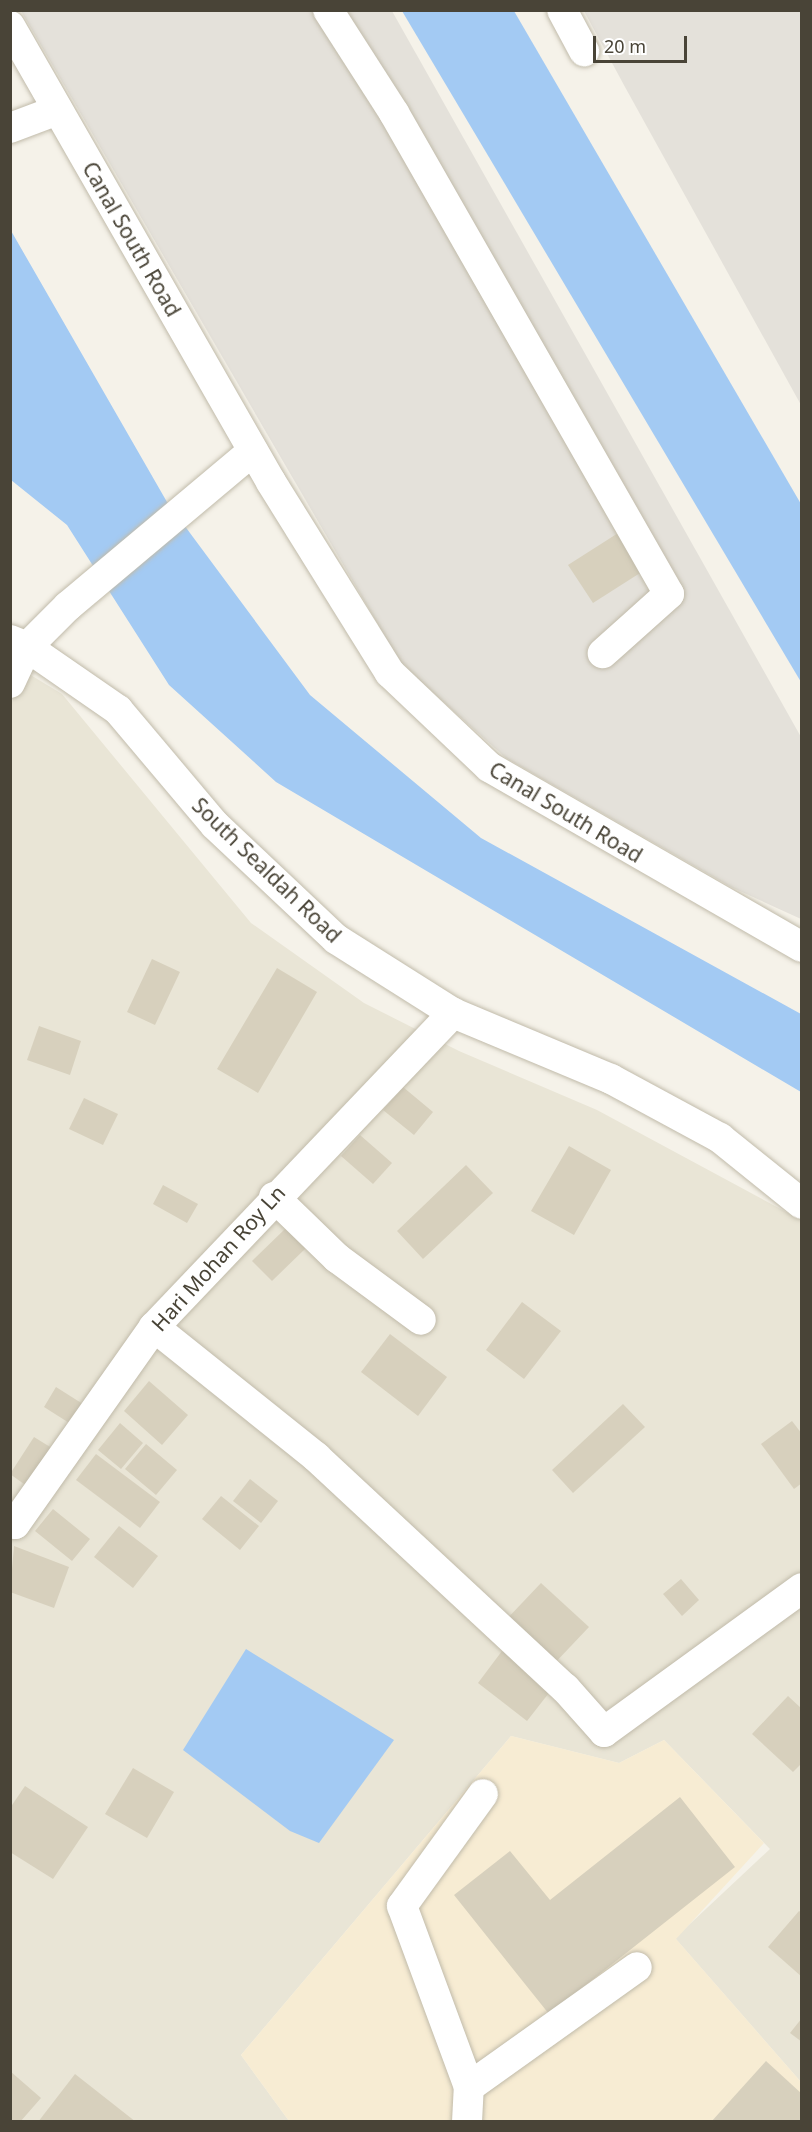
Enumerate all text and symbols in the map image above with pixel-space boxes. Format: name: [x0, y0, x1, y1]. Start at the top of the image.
scale bar: [596, 24, 690, 62]
text: 20 m: [604, 34, 646, 58]
street label: Canal South Road: [77, 157, 187, 321]
street label: Canal South Road: [485, 756, 647, 868]
street label: South Sealdah Road: [187, 792, 347, 948]
street label: Hari Mohan Roy Ln: [146, 1180, 290, 1336]

